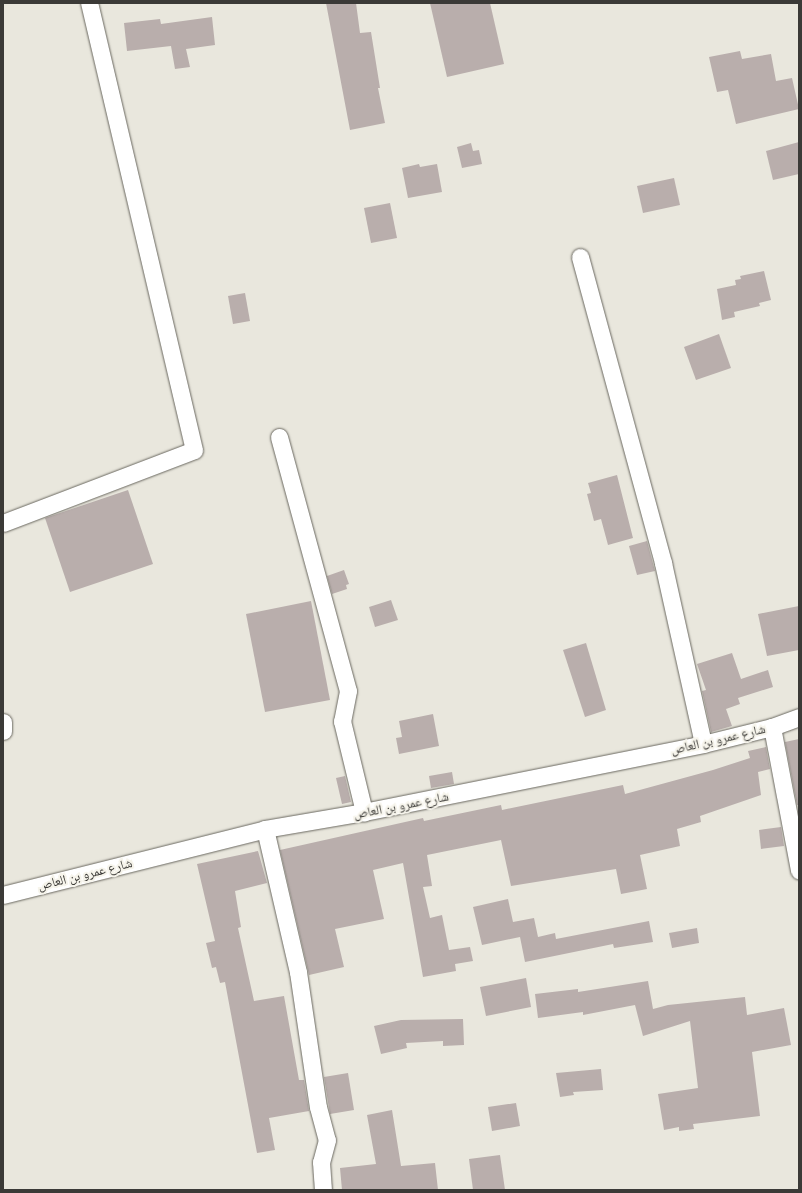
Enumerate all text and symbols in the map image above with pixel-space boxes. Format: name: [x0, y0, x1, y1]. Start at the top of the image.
street label: شارع عمرو بن العاص: [669, 721, 767, 757]
street label: شارع عمرو بن العاص: [352, 788, 450, 822]
street label: شارع عمرو بن العاص: [36, 855, 134, 893]

